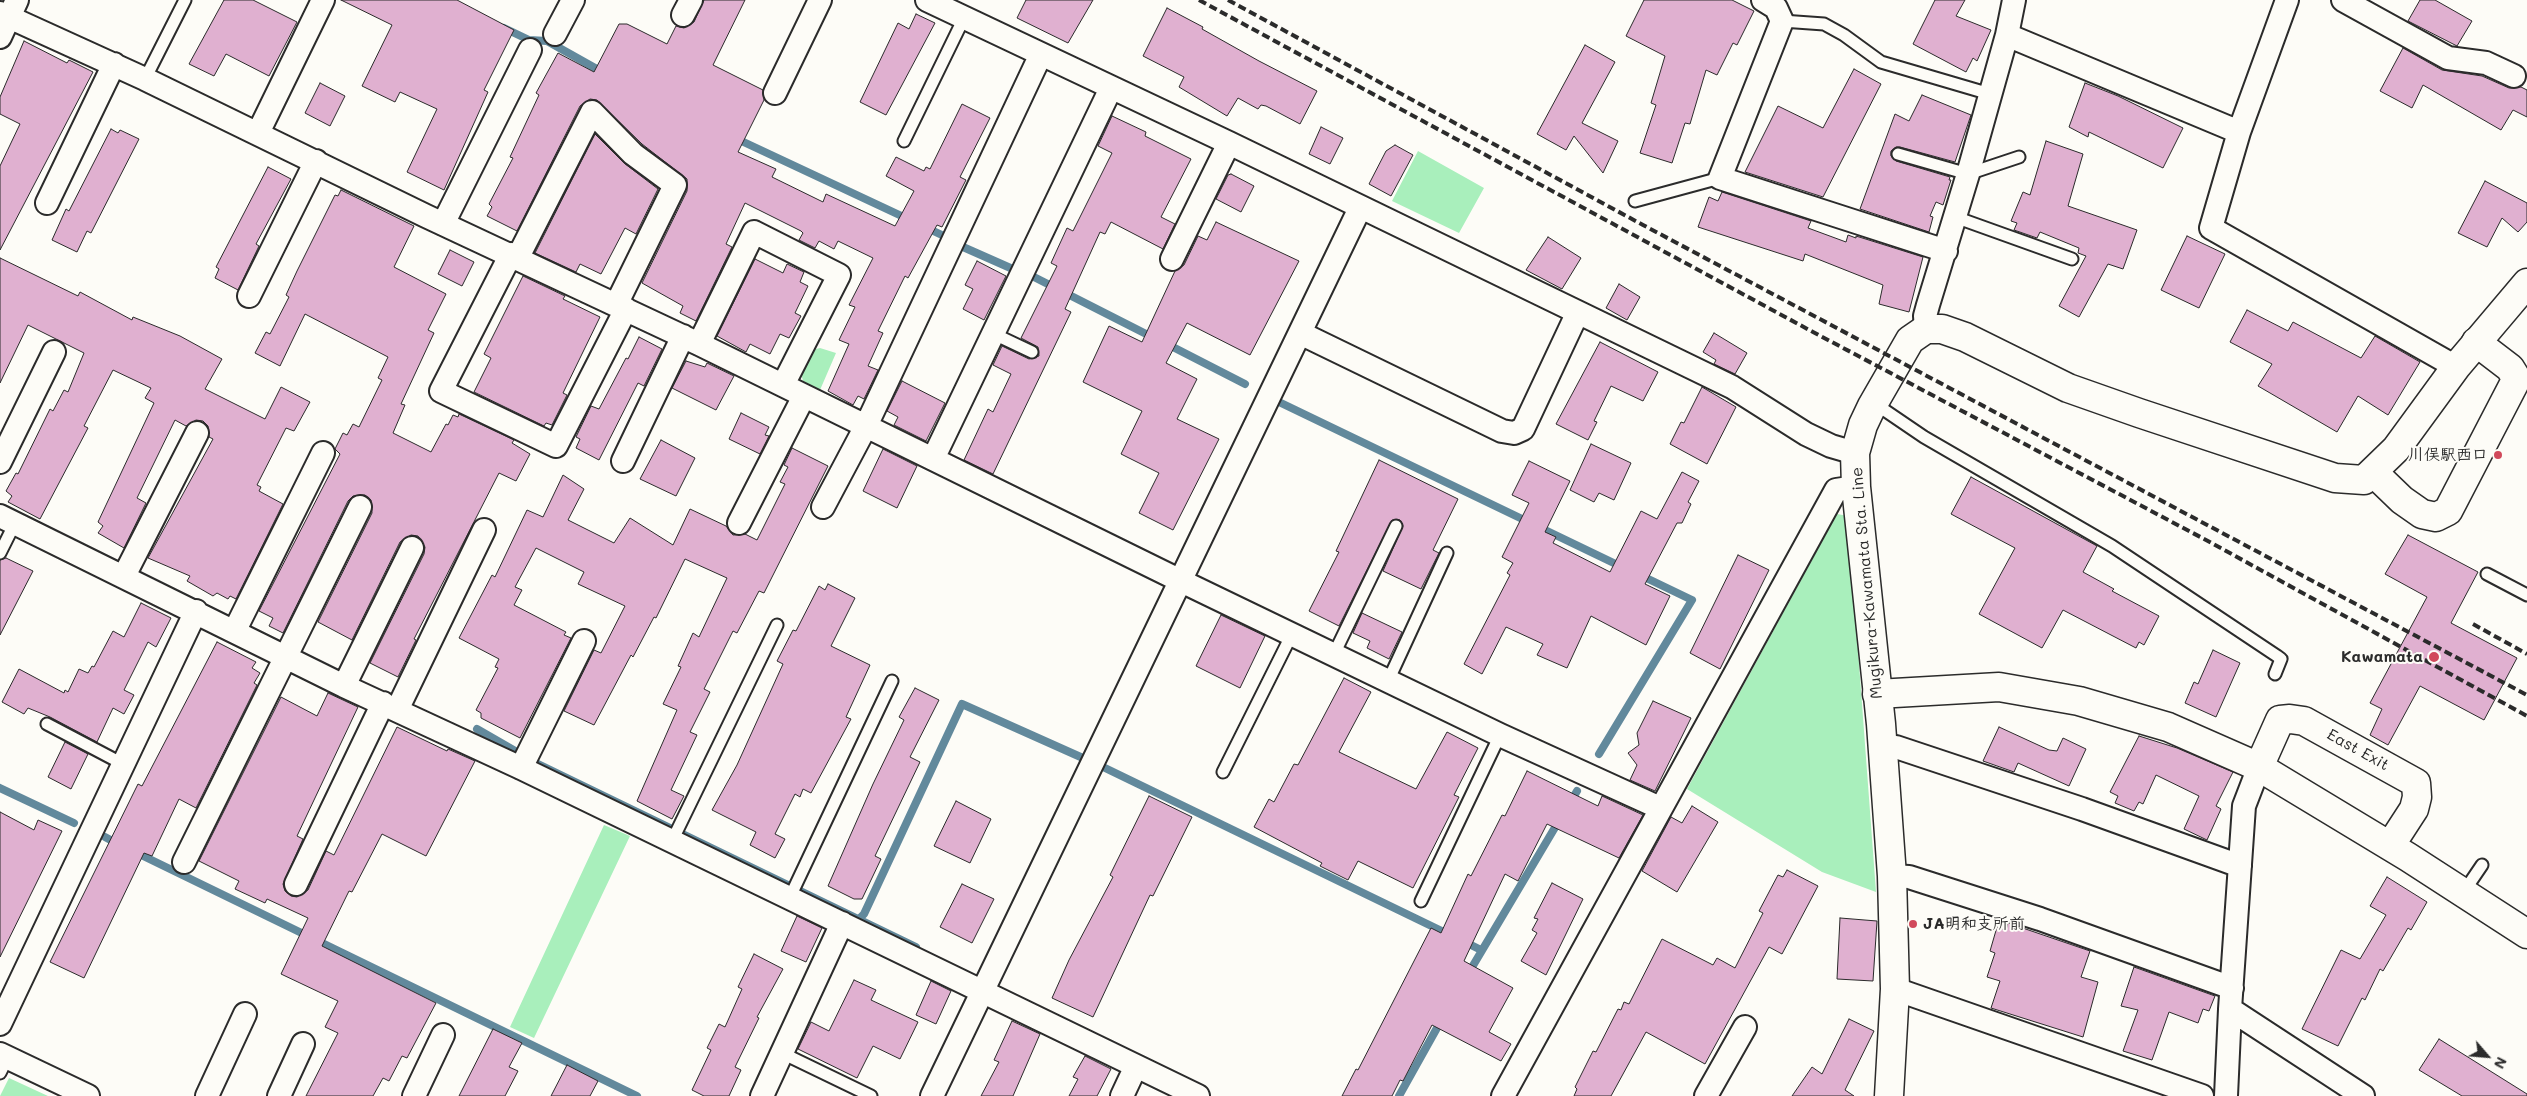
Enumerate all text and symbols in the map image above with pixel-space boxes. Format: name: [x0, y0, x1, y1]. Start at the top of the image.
place label: 川俣駅西口: [2408, 445, 2488, 465]
marker: 川俣駅西口: [2492, 449, 2504, 461]
street label: Mugikura-Kawamata Sta. Line: [1847, 466, 1887, 700]
place label: Kawamata: [2341, 647, 2423, 667]
marker: Kawamata: [2427, 650, 2441, 664]
street label: East Exit: [2323, 725, 2393, 775]
place label: JA明和支所前: [1923, 914, 2025, 934]
marker: JA明和支所前: [1907, 918, 1919, 930]
north arrow: [2462, 1031, 2512, 1081]
text: N: [2490, 1054, 2512, 1072]

